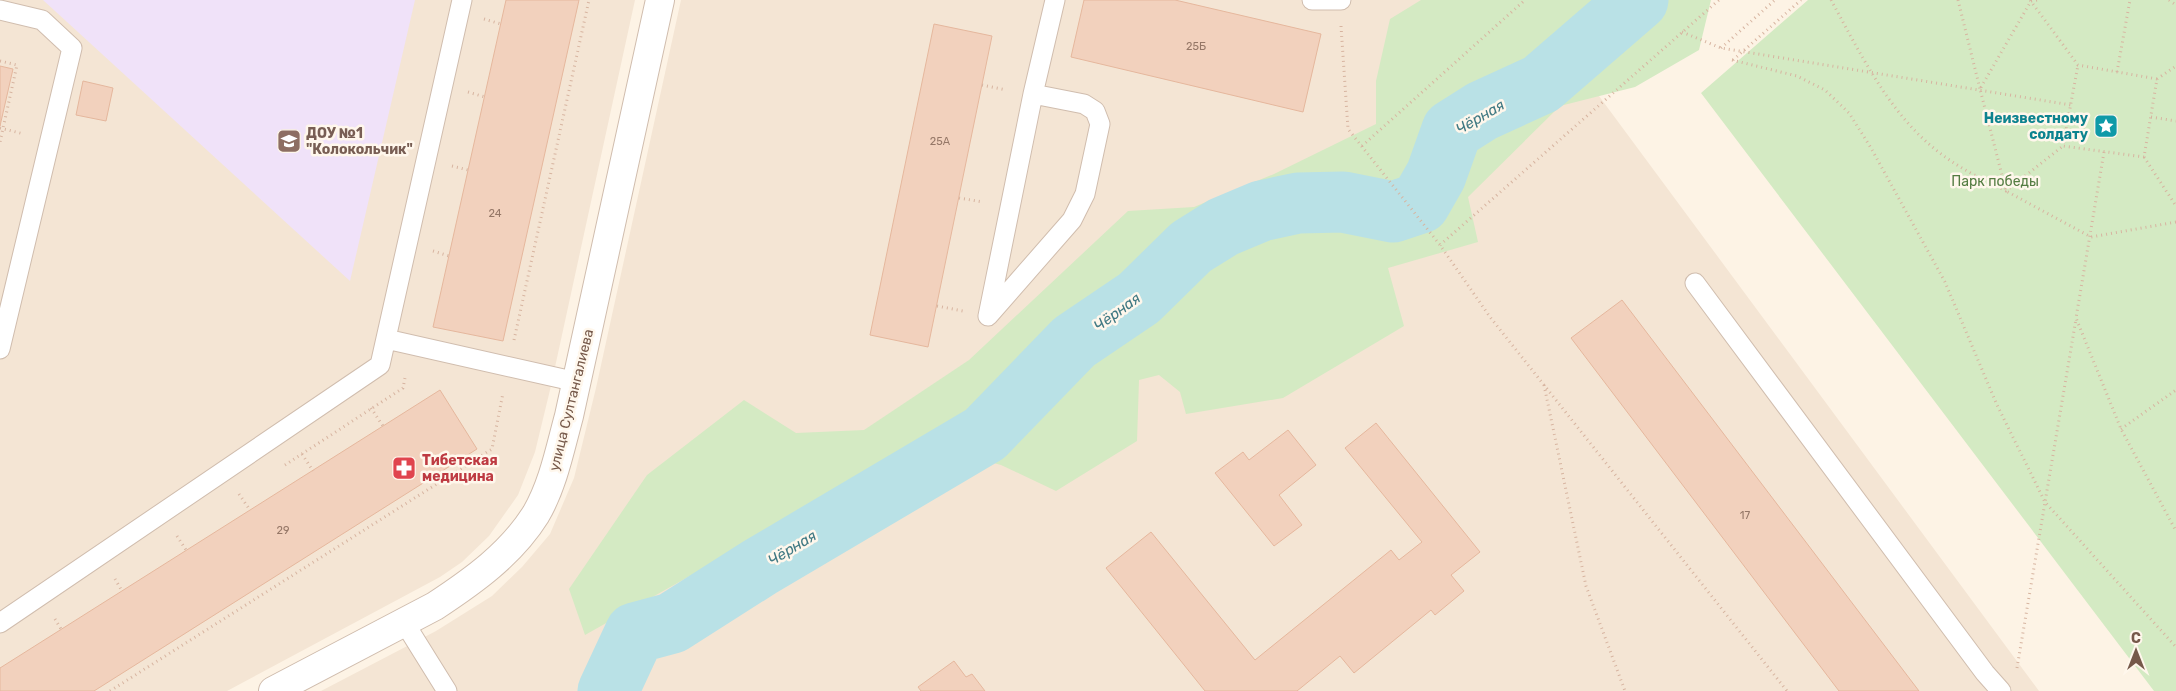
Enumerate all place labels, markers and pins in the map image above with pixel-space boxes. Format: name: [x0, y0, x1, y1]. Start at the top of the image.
place label: Неизвестному солдату: [1984, 110, 2089, 143]
place icon: Неизвестному солдату: [2093, 113, 2119, 139]
place label: ДОУ №1 "Колокольчик": [306, 125, 413, 158]
school or university icon: ДОУ №1 "Колокольчик": [276, 128, 302, 154]
place label: Тибетская медицина: [422, 452, 498, 485]
pharmacy icon: Тибетская медицина: [391, 455, 417, 481]

